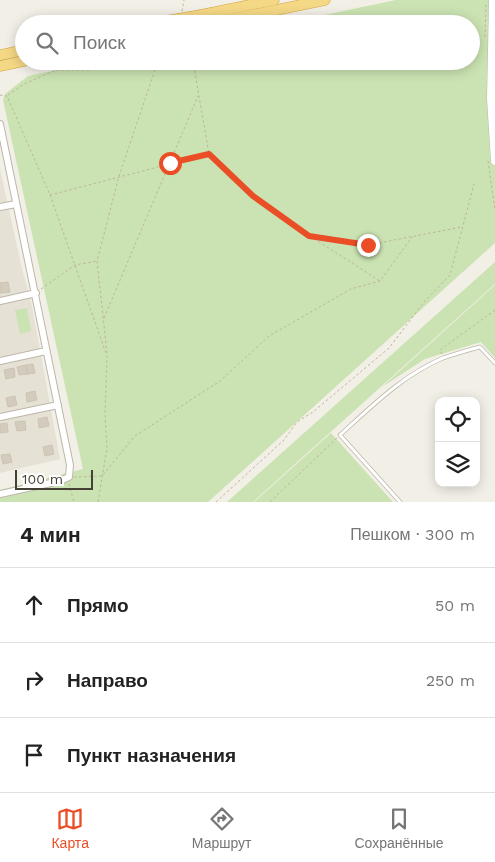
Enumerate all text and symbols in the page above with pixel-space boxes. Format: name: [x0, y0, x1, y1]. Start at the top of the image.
search box: [15, 15, 480, 70]
icon: search: [33, 29, 61, 57]
text: Поиск: [73, 31, 126, 54]
route start: [159, 152, 182, 175]
route end: [357, 234, 380, 257]
map controls: [435, 397, 480, 487]
button: locate: [435, 397, 480, 442]
button: layers: [435, 442, 480, 487]
scale bar: [15, 467, 92, 490]
text: 100 m: [22, 471, 63, 487]
text: 4 мин: [20, 522, 81, 547]
text: Пешком · 300 m: [350, 525, 475, 544]
icon: ahead: [20, 591, 48, 619]
text: Прямо: [67, 594, 129, 617]
text: 50 m: [435, 596, 475, 615]
icon: right: [20, 666, 48, 694]
text: Направо: [67, 669, 148, 692]
text: 250 m: [426, 671, 475, 690]
icon: arrive: [20, 741, 48, 769]
text: Пункт назначения: [67, 744, 236, 767]
tab: Карта: [51, 805, 89, 851]
tab: Маршрут: [192, 805, 252, 851]
tab: Сохранённые: [354, 805, 444, 851]

